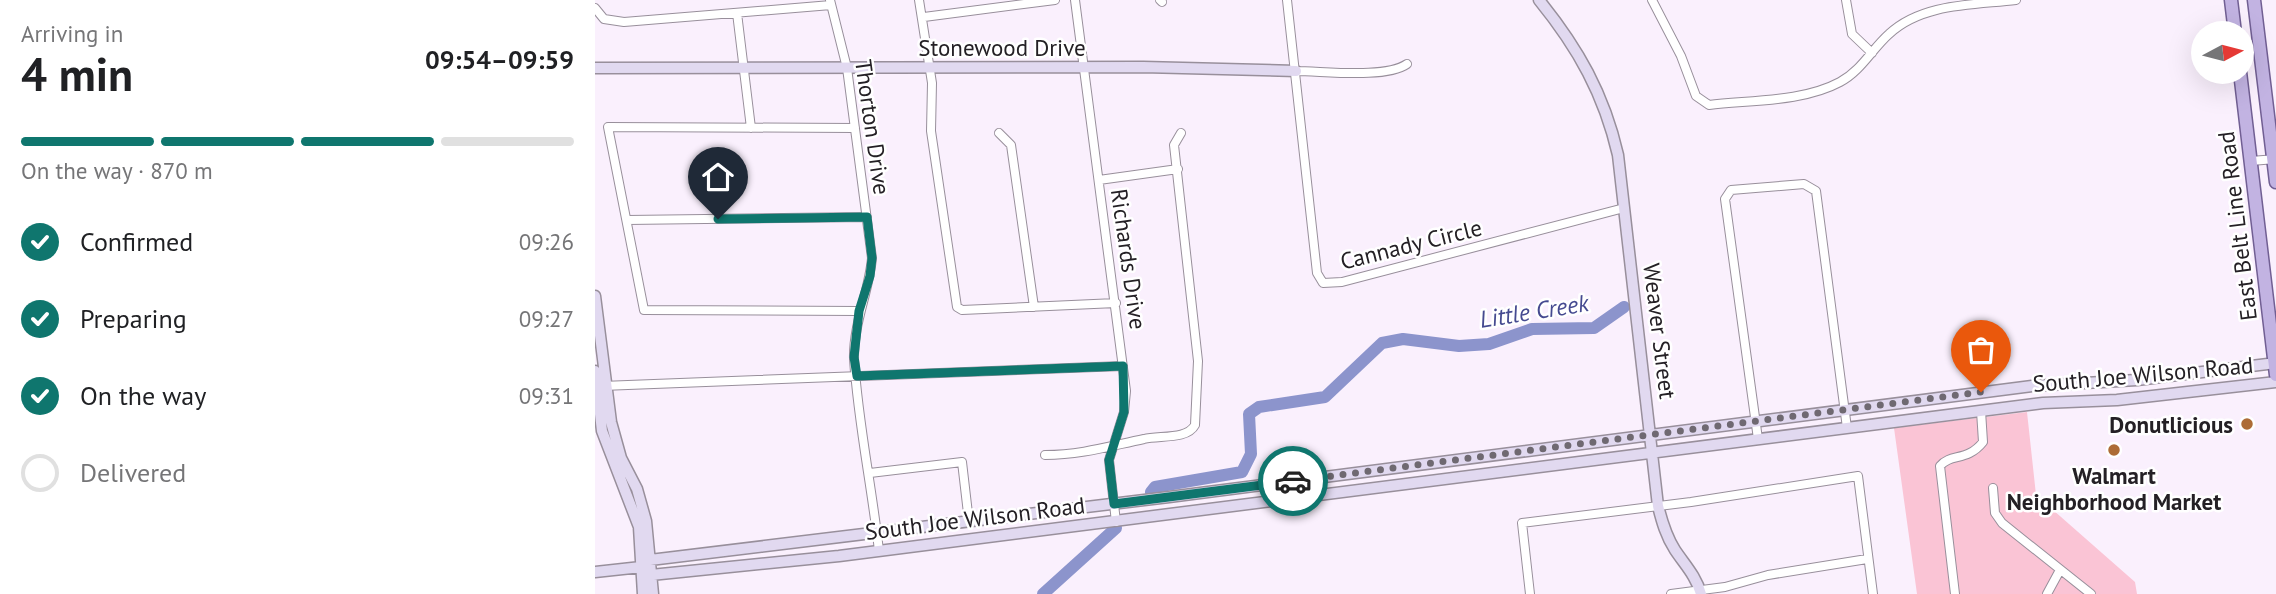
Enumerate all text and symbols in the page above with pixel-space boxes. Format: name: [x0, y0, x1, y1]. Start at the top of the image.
text: Arriving in: [21, 19, 123, 48]
north arrow: [2191, 21, 2254, 84]
map controls: [2191, 21, 2254, 84]
street label: Stonewood Drive: [918, 33, 1086, 62]
text: 09:54–09:59: [425, 43, 574, 76]
text: 4 min: [21, 44, 133, 104]
street label: Thorton Drive: [849, 57, 897, 197]
street label: East Belt Line Road: [2211, 130, 2263, 322]
pin: [688, 147, 748, 219]
text: On the way · 870 m: [21, 156, 213, 185]
icon: home: [699, 158, 737, 196]
street label: Richards Drive: [1105, 187, 1153, 331]
street label: Cannady Circle: [1337, 212, 1485, 276]
icon: check: [21, 223, 59, 261]
text: Confirmed: [80, 225, 193, 258]
text: 09:26: [519, 227, 574, 256]
street label: Weaver Street: [1637, 262, 1683, 401]
water label: Little Creek: [1477, 287, 1592, 335]
icon: check: [21, 300, 59, 338]
text: Preparing: [80, 302, 187, 335]
text: 09:27: [519, 304, 574, 333]
pin: [1951, 320, 2011, 392]
icon: bag: [1962, 331, 2000, 369]
street label: South Joe Wilson Road: [2032, 350, 2254, 398]
icon: check: [21, 377, 59, 415]
text: On the way: [80, 379, 206, 412]
text: 09:31: [519, 381, 574, 410]
place label: Donutlicious: [2109, 410, 2233, 439]
marker: Donutlicious: [2239, 416, 2255, 432]
marker: Walmart Neighborhood Market: [2106, 442, 2122, 458]
courier: [1258, 446, 1328, 516]
text: Delivered: [80, 456, 186, 489]
place label: Walmart Neighborhood Market: [2007, 461, 2221, 516]
icon: car: [1274, 462, 1312, 500]
street label: South Joe Wilson Road: [863, 490, 1087, 546]

